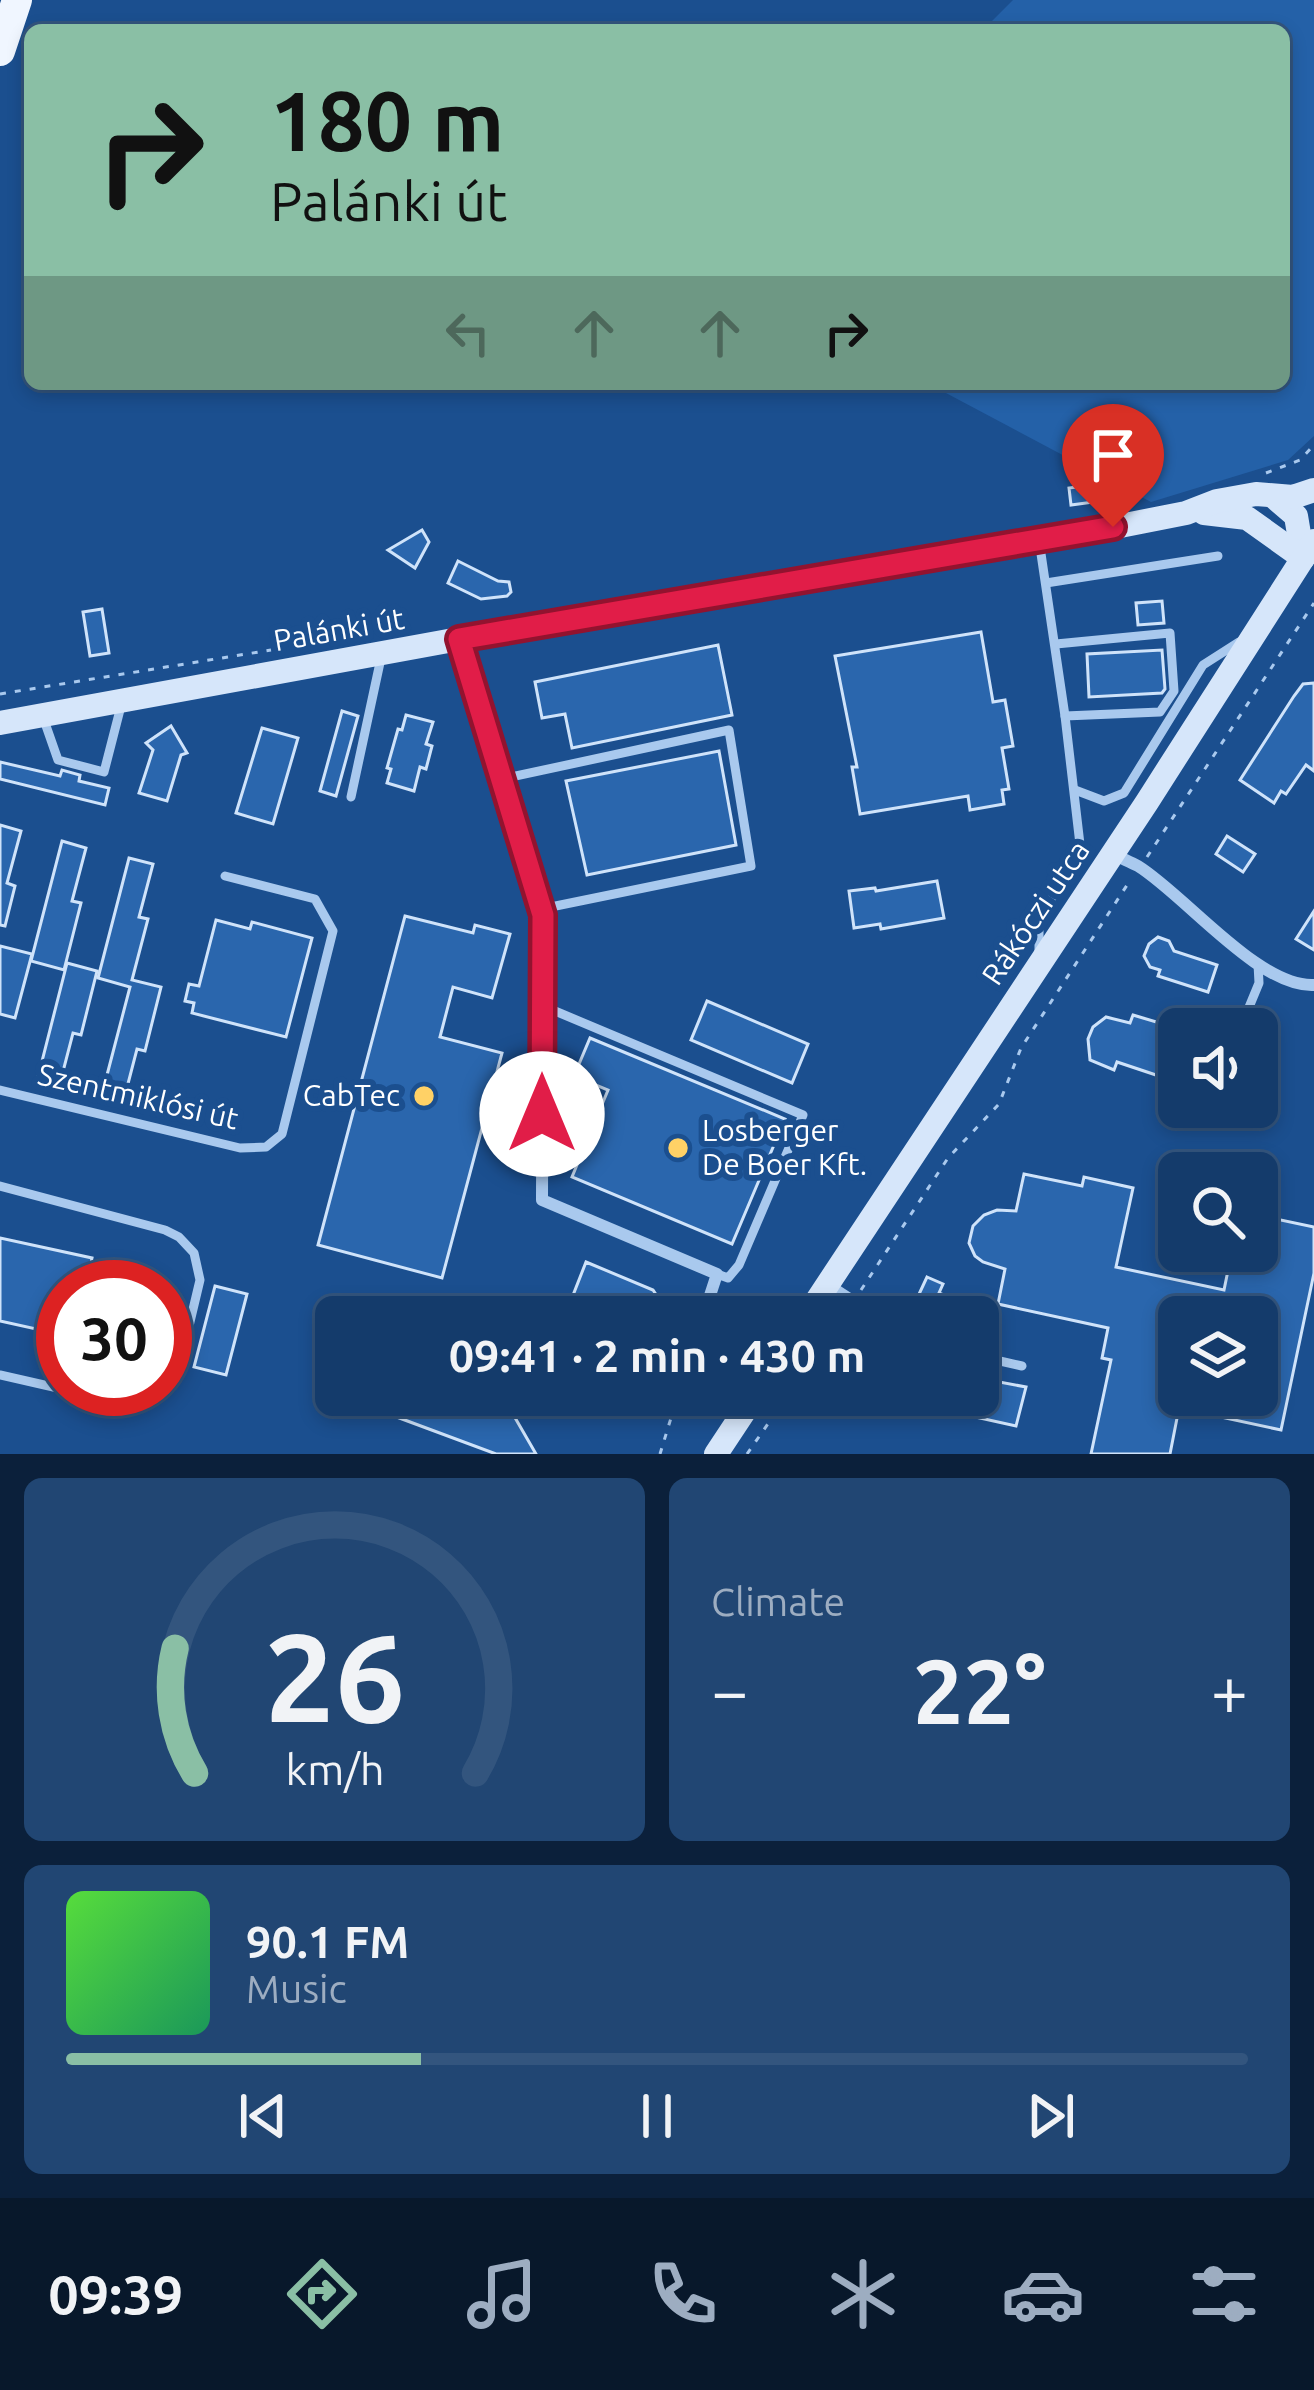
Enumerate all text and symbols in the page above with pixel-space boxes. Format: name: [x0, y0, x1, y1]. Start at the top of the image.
icon: right: [72, 72, 228, 228]
text: 180 m: [270, 73, 504, 167]
text: Palánki út: [270, 171, 507, 231]
icon: left: [435, 300, 501, 366]
icon: ahead: [561, 300, 627, 366]
icon: ahead: [687, 300, 753, 366]
icon: right: [813, 300, 879, 366]
pin: [1062, 404, 1164, 527]
icon: arrive: [1080, 422, 1146, 488]
street label: Palánki út: [271, 601, 407, 657]
street label: Rákóczi utca: [975, 834, 1096, 991]
map controls: [1158, 1008, 1278, 1416]
button: sound: [1158, 1008, 1278, 1128]
position arrow: [479, 1051, 605, 1177]
street label: Szentmiklósi út: [35, 1056, 242, 1136]
place label: CabTec: [303, 1078, 400, 1112]
marker: CabTec: [411, 1083, 437, 1109]
place label: Losberger De Boer Kft.: [702, 1113, 867, 1181]
marker: Losberger De Boer Kft.: [665, 1135, 691, 1161]
button: search: [1158, 1152, 1278, 1272]
speed limit sign: 30: [36, 1260, 192, 1416]
button: layers: [1158, 1296, 1278, 1416]
text: 09:41 · 2 min · 430 m: [449, 1330, 865, 1381]
text: Climate: [711, 1580, 845, 1623]
text: 26: [264, 1606, 405, 1746]
text: 22°: [913, 1640, 1046, 1741]
text: −: [711, 1653, 748, 1727]
text: +: [1211, 1653, 1248, 1727]
text: km/h: [285, 1744, 384, 1792]
text: 90.1 FM: [246, 1916, 409, 1967]
text: Music: [246, 1967, 347, 2010]
icon: previous: [230, 2083, 296, 2149]
icon: pause: [624, 2083, 690, 2149]
icon: next: [1018, 2083, 1084, 2149]
icon: directions: [280, 2252, 364, 2336]
icon: music: [460, 2252, 544, 2336]
icon: phone: [641, 2252, 725, 2336]
icon: climate: [821, 2252, 905, 2336]
icon: car: [1001, 2252, 1085, 2336]
icon: filters: [1182, 2252, 1266, 2336]
text: 09:39: [48, 2264, 183, 2324]

